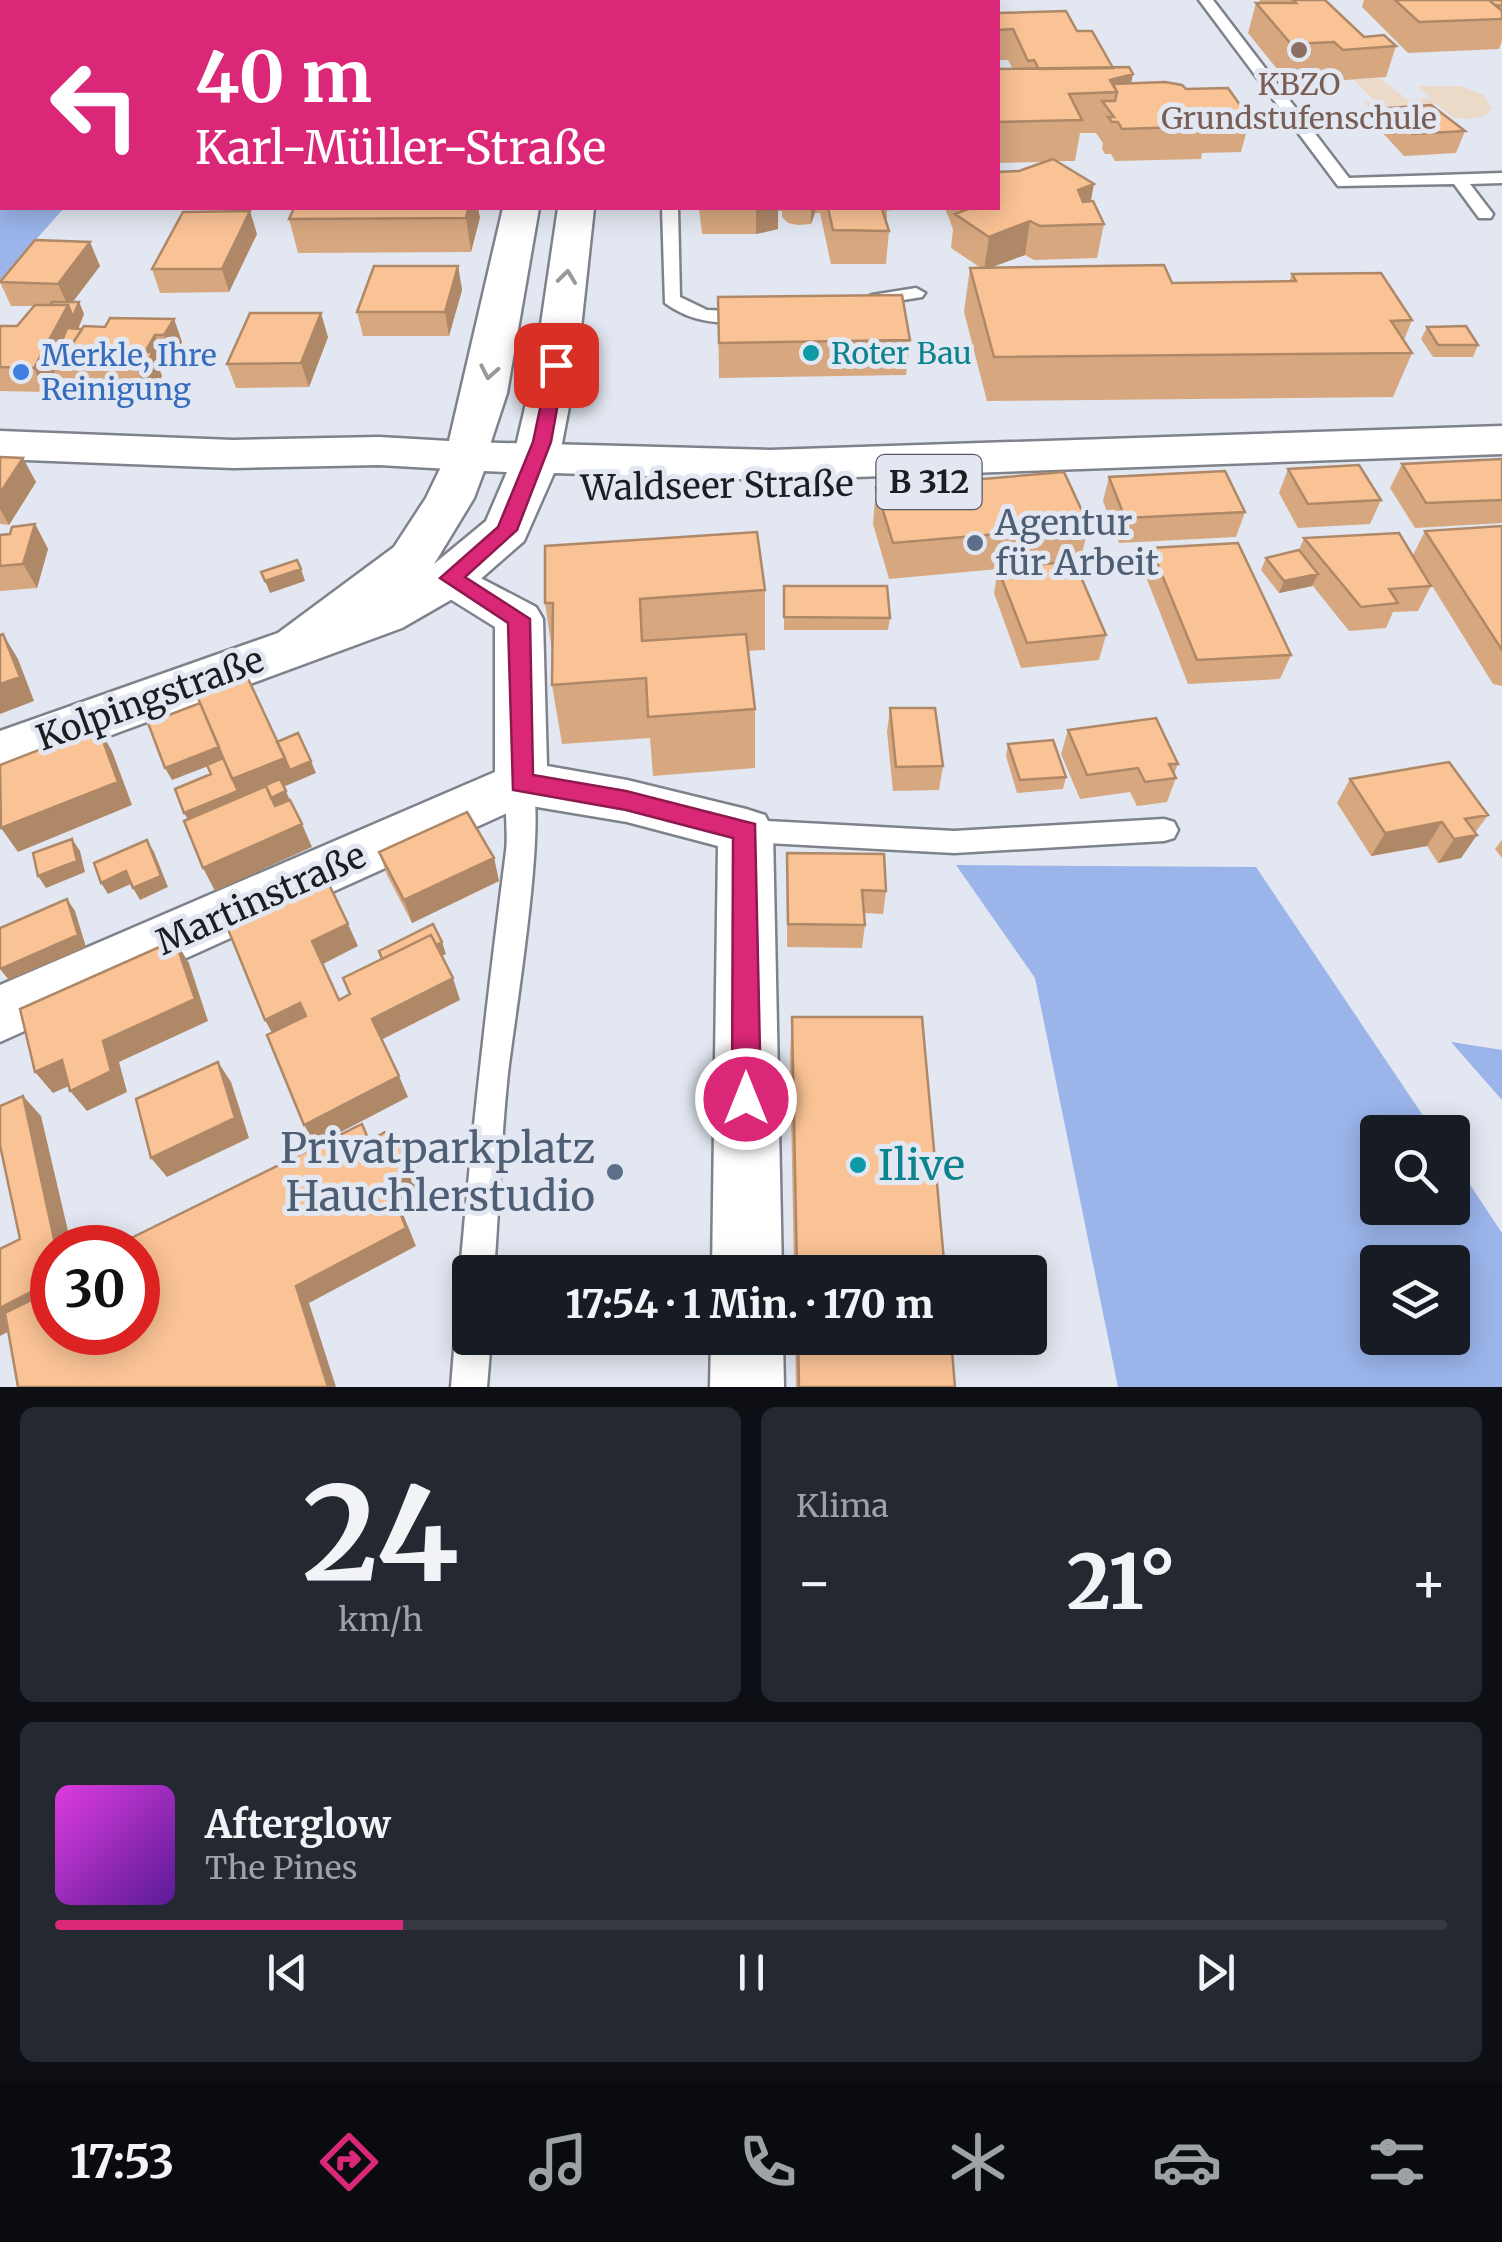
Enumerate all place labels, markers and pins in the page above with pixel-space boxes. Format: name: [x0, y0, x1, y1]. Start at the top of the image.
marker: KBZO Grundstufenschule: [1288, 39, 1310, 61]
place label: KBZO Grundstufenschule: [1161, 65, 1437, 137]
pin: [514, 323, 599, 408]
place label: Roter Bau: [831, 334, 972, 372]
place label: Merkle, Ihre Reinigung: [41, 336, 217, 408]
marker: Roter Bau: [800, 342, 822, 364]
marker: Merkle, Ihre Reinigung: [10, 361, 32, 383]
place label: Agentur für Arbeit: [994, 501, 1159, 585]
marker: Agentur für Arbeit: [964, 532, 986, 554]
place label: Privatparkplatz Hauchlerstudio: [280, 1122, 595, 1222]
place label: Ilive: [878, 1139, 965, 1191]
marker: Ilive: [847, 1154, 869, 1176]
marker: Privatparkplatz Hauchlerstudio: [604, 1161, 626, 1183]

